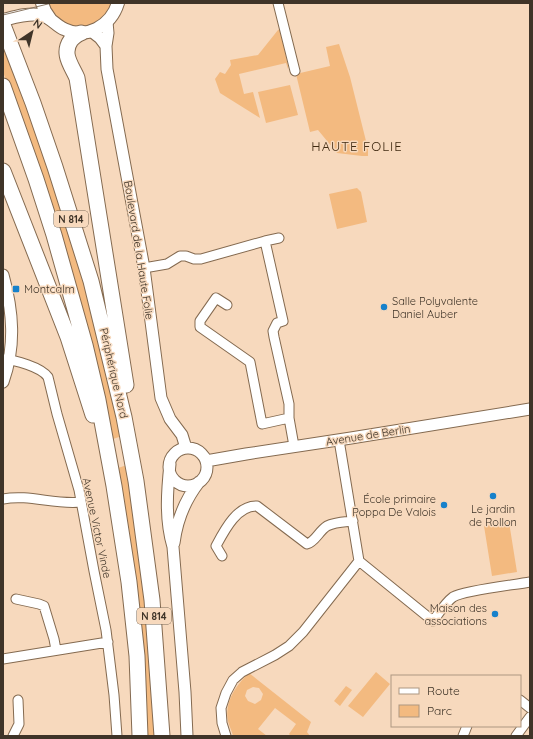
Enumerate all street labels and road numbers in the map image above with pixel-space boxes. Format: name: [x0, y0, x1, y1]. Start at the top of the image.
street label: Boulevard de la Haute Folie: [121, 180, 157, 320]
road number: N 814: [54, 211, 88, 227]
street label: Périphérique Nord: [97, 326, 131, 420]
street label: Avenue de Berlin: [325, 421, 411, 449]
street label: Avenue Victor Vinde: [80, 476, 114, 580]
road number: N 814: [137, 608, 171, 624]

